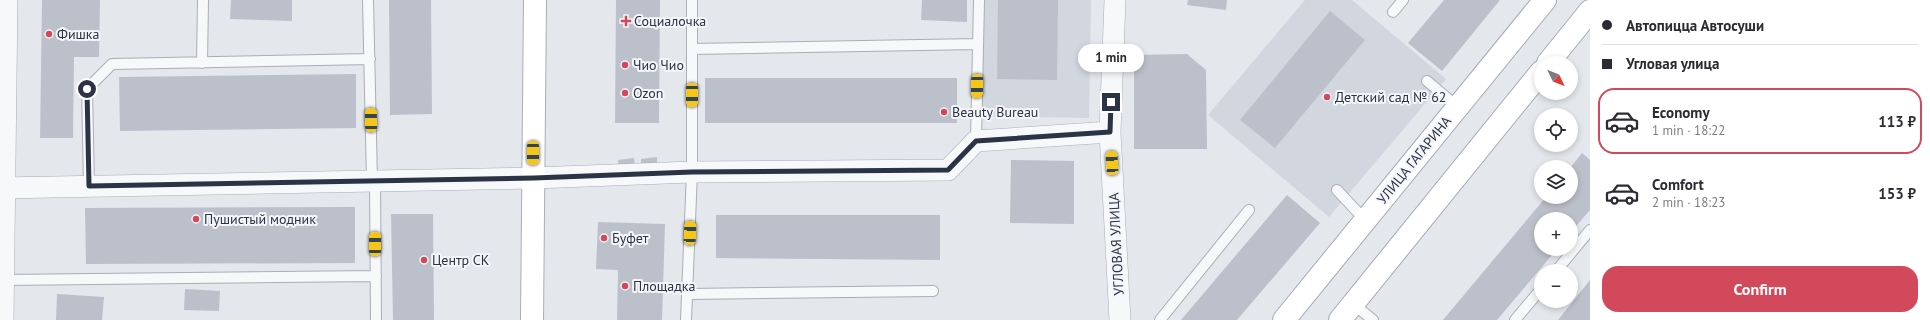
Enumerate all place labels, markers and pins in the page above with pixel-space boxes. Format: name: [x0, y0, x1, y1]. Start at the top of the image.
place label: Социалочка: [634, 12, 706, 30]
marker: Социалочка: [621, 16, 631, 26]
place label: Фишка: [57, 25, 100, 43]
marker: Фишка: [44, 29, 54, 39]
place label: Чио Чио: [633, 56, 684, 74]
marker: Чио Чио: [620, 60, 630, 70]
place label: Ozon: [633, 84, 663, 102]
marker: Ozon: [620, 88, 630, 98]
place label: Детский сад № 62: [1335, 88, 1446, 106]
marker: Детский сад № 62: [1322, 92, 1332, 102]
place label: Beauty Bureau: [952, 103, 1038, 121]
marker: Beauty Bureau: [939, 107, 949, 117]
place label: Пушистый модник: [204, 210, 316, 228]
marker: Пушистый модник: [191, 214, 201, 224]
place label: Буфет: [612, 229, 649, 247]
marker: Буфет: [599, 233, 609, 243]
place label: Центр СК: [432, 251, 490, 269]
marker: Центр СК: [419, 255, 429, 265]
place label: Площадка: [633, 277, 696, 295]
marker: Площадка: [620, 281, 630, 291]

